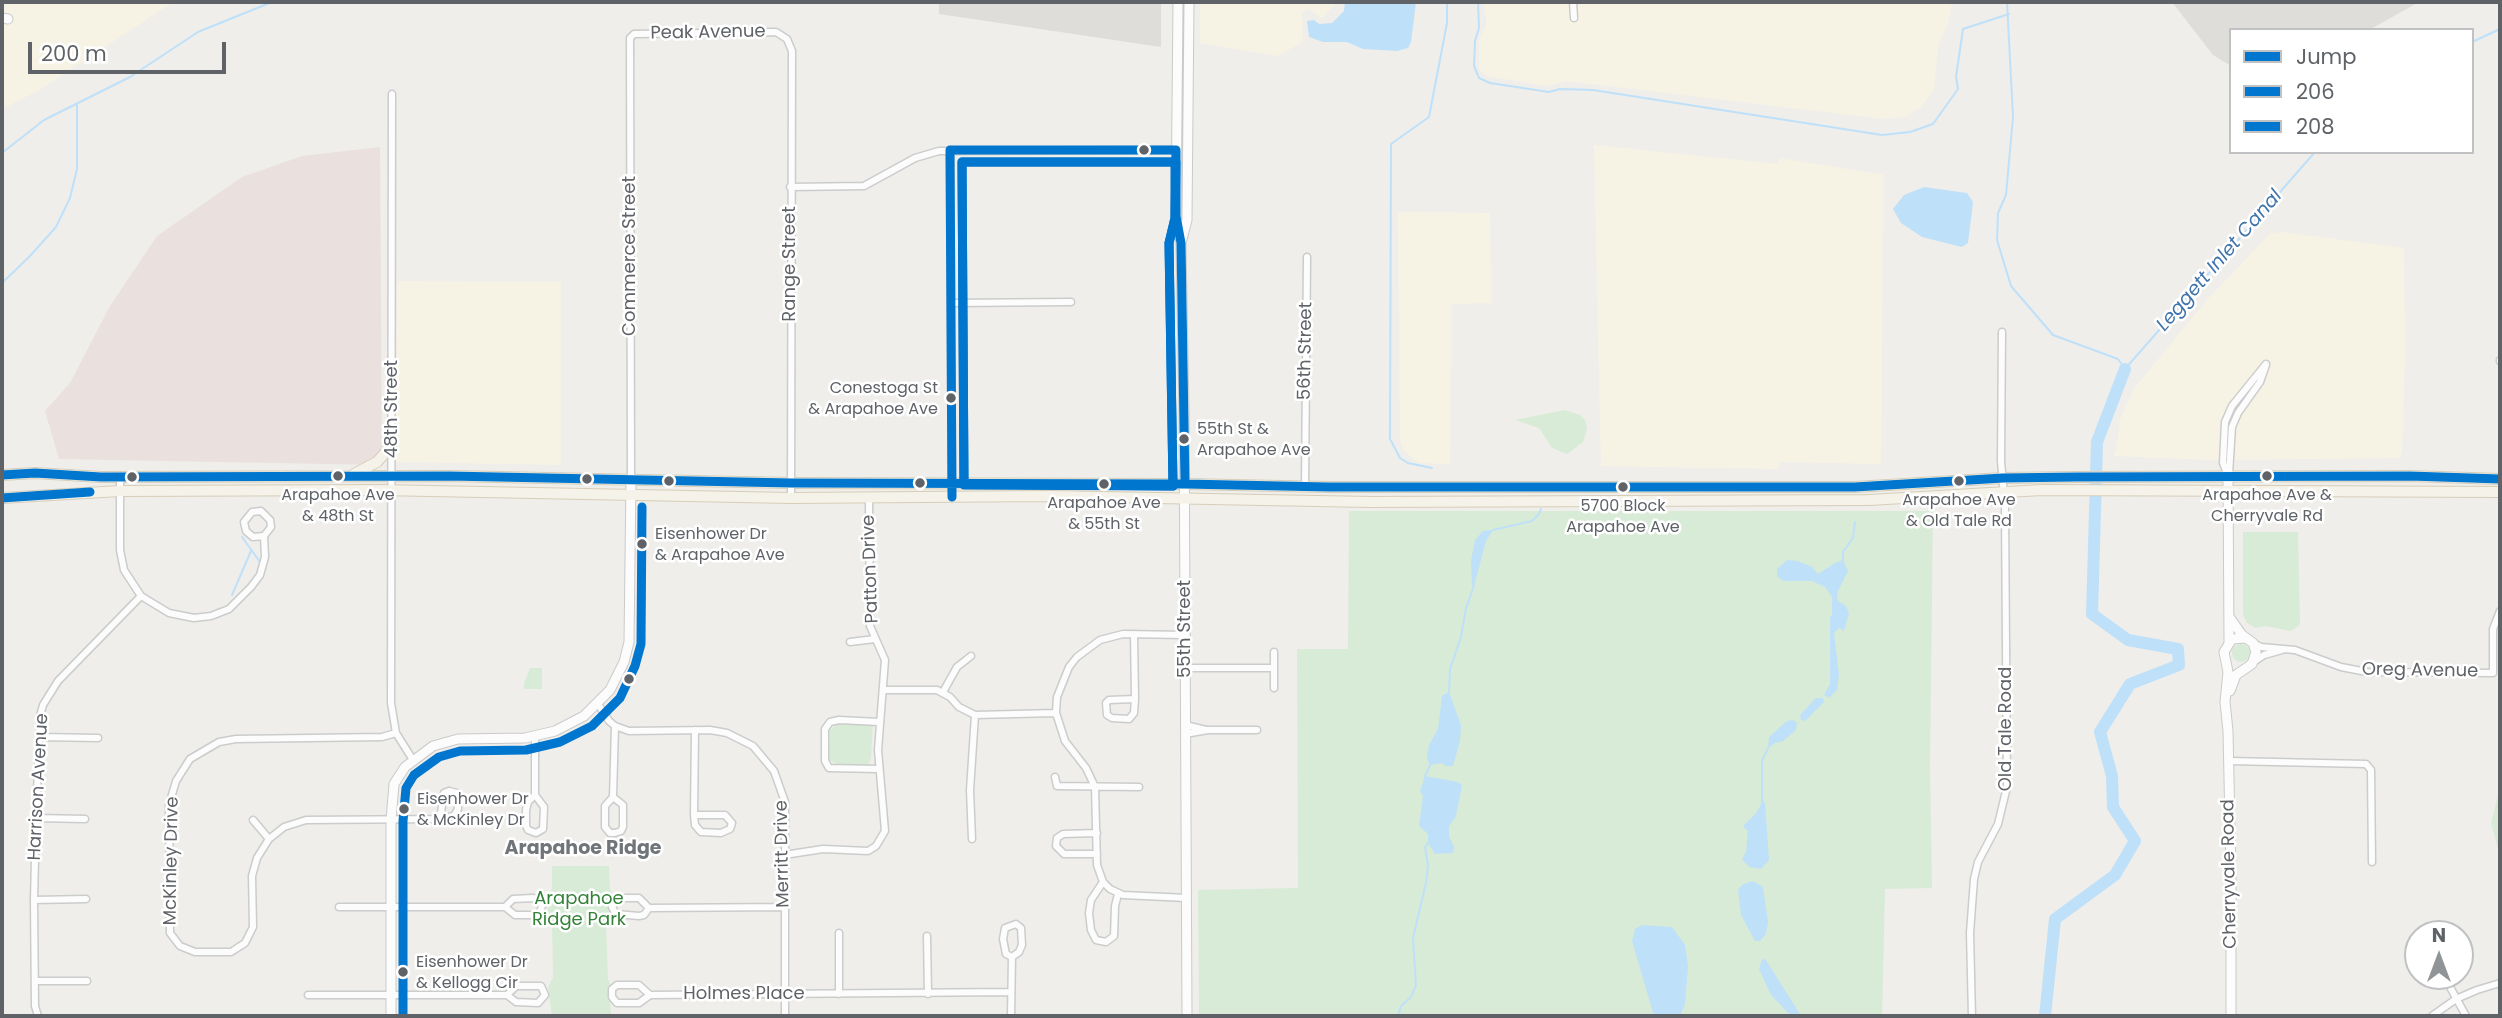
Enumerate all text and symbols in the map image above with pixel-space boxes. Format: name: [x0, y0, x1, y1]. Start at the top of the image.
street label: Peak Avenue: [650, 21, 766, 45]
scale bar: [32, 28, 229, 72]
legend: [2229, 28, 2474, 154]
text: 200 m: [41, 39, 107, 68]
text: Jump: [2296, 42, 2356, 71]
text: 206: [2296, 77, 2335, 106]
text: 208: [2296, 112, 2335, 141]
unlabelled marker: [1137, 143, 1151, 157]
street label: Commerce Street: [619, 176, 641, 336]
water label: Leggett Inlet Canal: [2152, 186, 2288, 336]
street label: Range Street: [779, 206, 801, 322]
street label: 56th Street: [1294, 302, 1318, 400]
street label: 48th Street: [381, 360, 403, 458]
place label: Conestoga St & Arapahoe Ave: [808, 379, 938, 417]
marker: Conestoga St & Arapahoe Ave: [944, 391, 958, 405]
place label: 55th St & Arapahoe Ave: [1197, 420, 1311, 458]
marker: 55th St & Arapahoe Ave: [1177, 432, 1191, 446]
marker: Arapahoe Ave & 48th St: [331, 469, 345, 483]
marker: Arapahoe Ave & Cherryvale Rd: [2260, 469, 2274, 483]
unlabelled marker: [125, 470, 139, 484]
unlabelled marker: [580, 472, 594, 486]
unlabelled marker: [662, 474, 676, 488]
marker: Arapahoe Ave & Old Tale Rd: [1952, 474, 1966, 488]
unlabelled marker: [913, 476, 927, 490]
marker: Arapahoe Ave & 55th St: [1097, 477, 1111, 491]
marker: 5700 Block Arapahoe Ave: [1616, 480, 1630, 494]
place label: Arapahoe Ave & 48th St: [281, 486, 395, 524]
place label: Arapahoe Ave & Cherryvale Rd: [2202, 486, 2332, 524]
place label: Arapahoe Ave & Old Tale Rd: [1902, 491, 2016, 529]
place label: Arapahoe Ave & 55th St: [1047, 494, 1161, 532]
place label: 5700 Block Arapahoe Ave: [1566, 497, 1680, 535]
street label: Patton Drive: [858, 514, 884, 624]
place label: Eisenhower Dr & Arapahoe Ave: [655, 525, 785, 563]
marker: Eisenhower Dr & Arapahoe Ave: [635, 537, 649, 551]
street label: 55th Street: [1174, 580, 1196, 678]
street label: Oreg Avenue: [2362, 659, 2478, 683]
street label: Old Tale Road: [1995, 667, 2017, 791]
unlabelled marker: [622, 672, 636, 686]
street label: Harrison Avenue: [24, 713, 54, 861]
place label: Eisenhower Dr & McKinley Dr: [417, 790, 529, 828]
street label: McKinley Drive: [160, 796, 184, 926]
street label: Cherryvale Road: [2218, 799, 2242, 949]
street label: Merritt Drive: [771, 800, 795, 908]
marker: Eisenhower Dr & McKinley Dr: [397, 802, 411, 816]
district label: Arapahoe Ridge: [505, 838, 661, 860]
park label: Arapahoe Ridge Park: [532, 888, 626, 930]
north arrow: [2404, 920, 2474, 990]
text: N: [2432, 922, 2446, 949]
place label: Eisenhower Dr & Kellogg Cir: [416, 953, 528, 991]
marker: Eisenhower Dr & Kellogg Cir: [396, 965, 410, 979]
street label: Holmes Place: [683, 983, 805, 1005]

